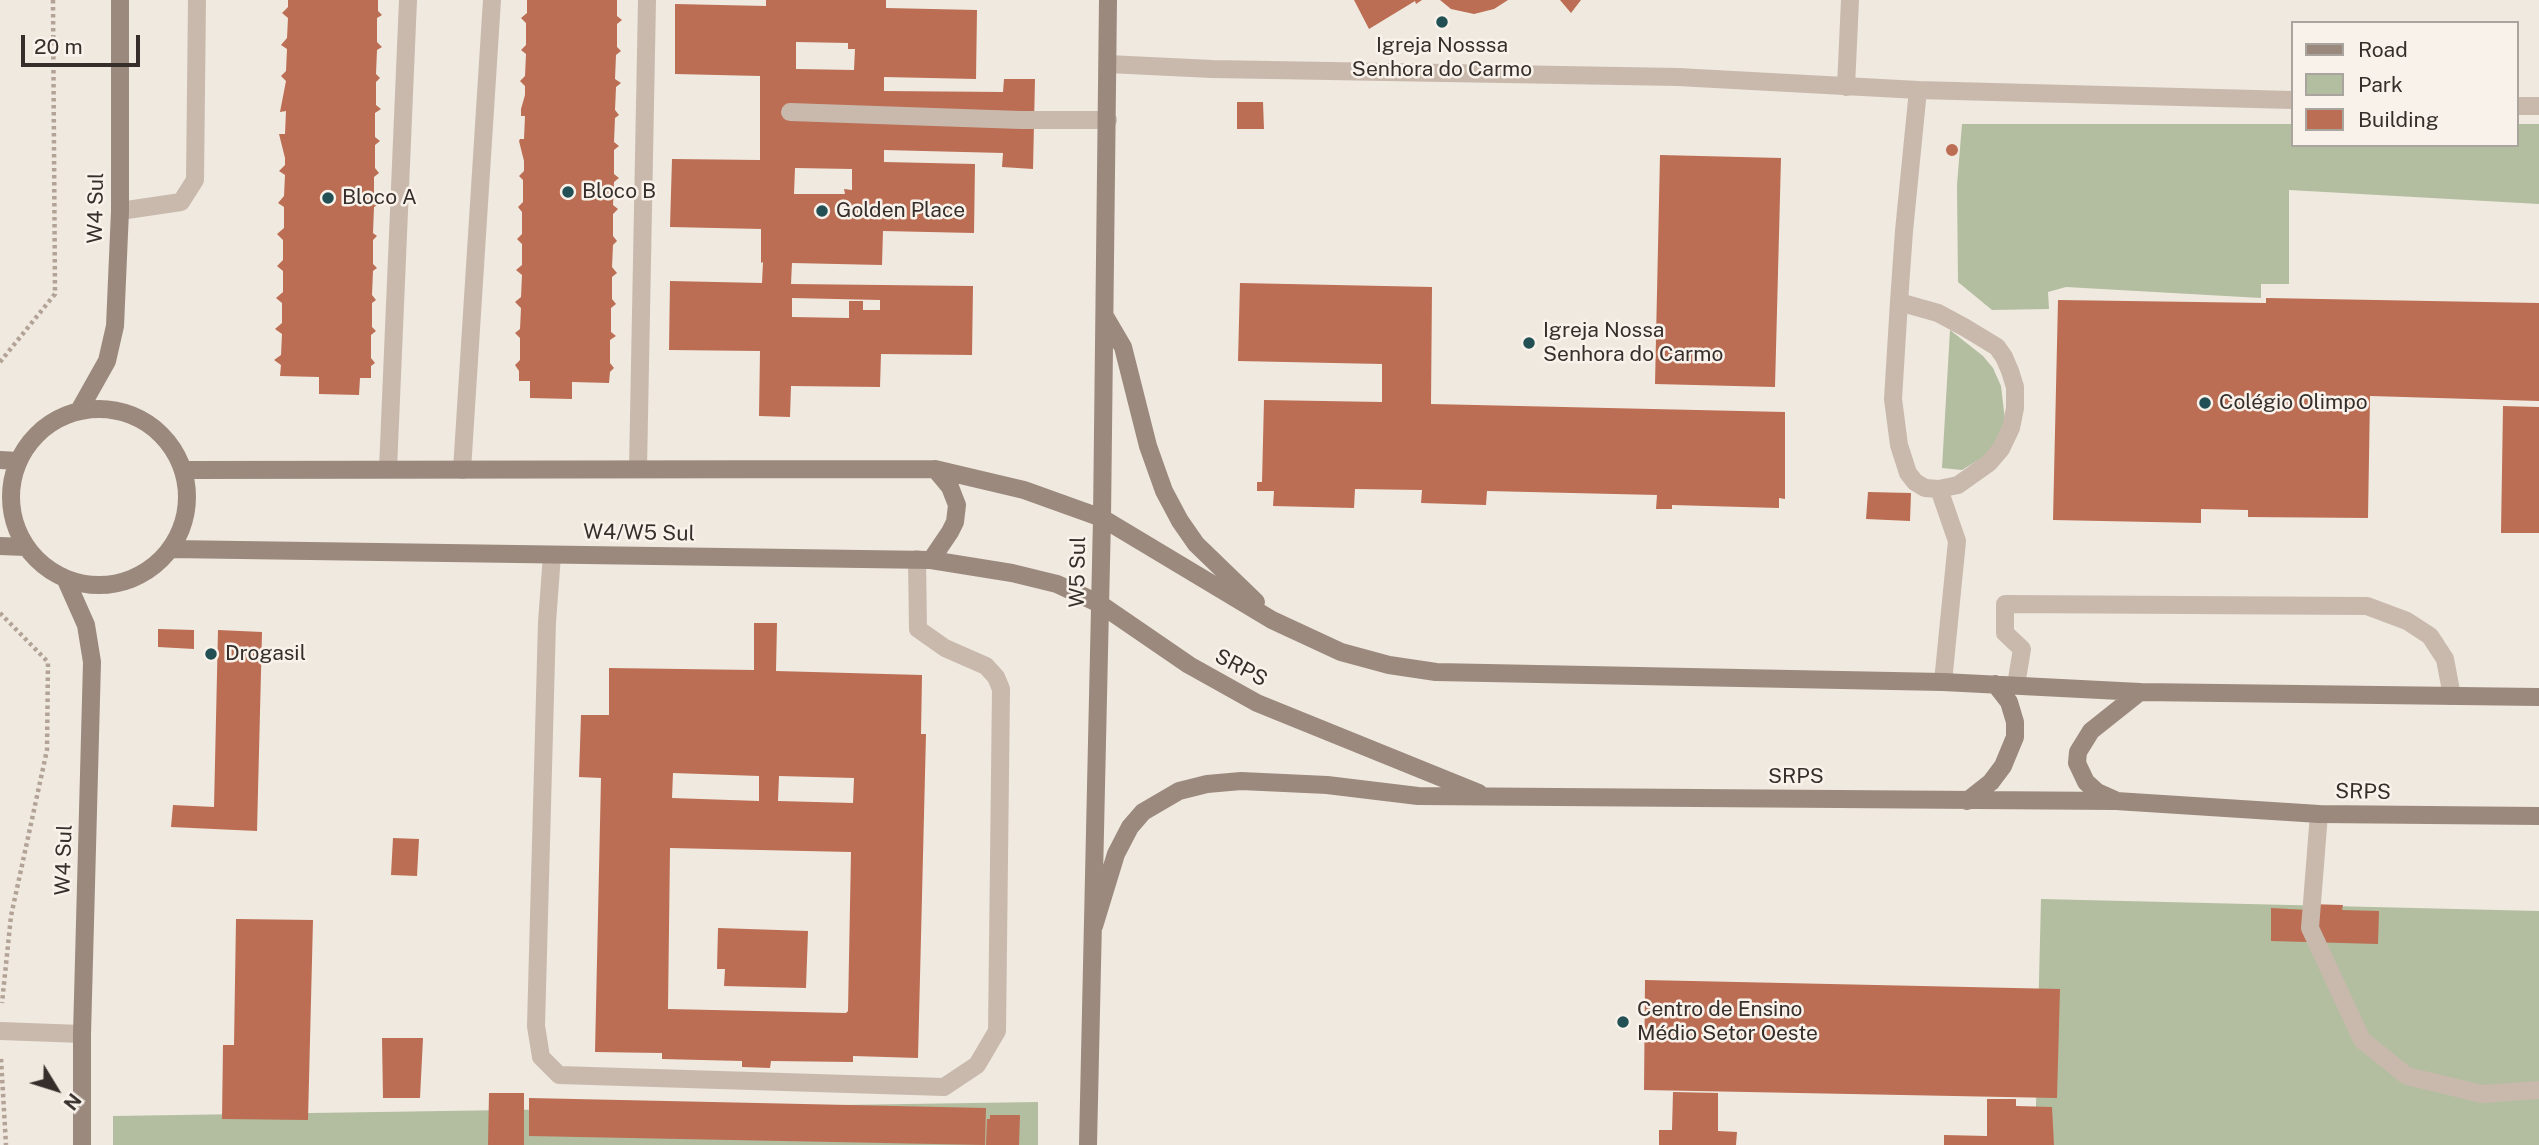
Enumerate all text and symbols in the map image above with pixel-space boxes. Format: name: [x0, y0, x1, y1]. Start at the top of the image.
marker: Igreja Nosssa Senhora do Carmo: [1434, 14, 1450, 30]
scale bar: [24, 21, 144, 65]
legend: [2290, 21, 2518, 147]
place label: Igreja Nosssa Senhora do Carmo: [1352, 33, 1532, 83]
text: 20 m: [34, 34, 83, 59]
text: Road: [2358, 37, 2408, 62]
text: Park: [2358, 72, 2403, 97]
text: Building: [2358, 107, 2439, 132]
street label: W4 Sul: [83, 172, 109, 244]
place label: Bloco B: [582, 179, 656, 205]
marker: Bloco B: [560, 184, 576, 200]
place label: Bloco A: [342, 185, 417, 211]
marker: Bloco A: [320, 190, 336, 206]
place label: Golden Place: [836, 198, 965, 224]
marker: Golden Place: [814, 203, 830, 219]
place label: Igreja Nossa Senhora do Carmo: [1543, 318, 1723, 368]
marker: Igreja Nossa Senhora do Carmo: [1521, 335, 1537, 351]
place label: Colégio Olimpo: [2219, 390, 2368, 416]
marker: Colégio Olimpo: [2197, 395, 2213, 411]
street label: W4/W5 Sul: [583, 519, 695, 547]
street label: W5 Sul: [1065, 536, 1091, 608]
place label: Drogasil: [225, 641, 306, 667]
street label: SRPS: [1210, 644, 1272, 692]
marker: Drogasil: [203, 646, 219, 662]
street label: SRPS: [1768, 764, 1824, 790]
street label: SRPS: [2335, 779, 2391, 805]
street label: W4 Sul: [50, 824, 78, 896]
place label: Centro de Ensino Médio Setor Oeste: [1637, 997, 1818, 1047]
marker: Centro de Ensino Médio Setor Oeste: [1615, 1014, 1631, 1030]
north arrow: [21, 1054, 91, 1124]
text: N: [59, 1089, 86, 1115]

